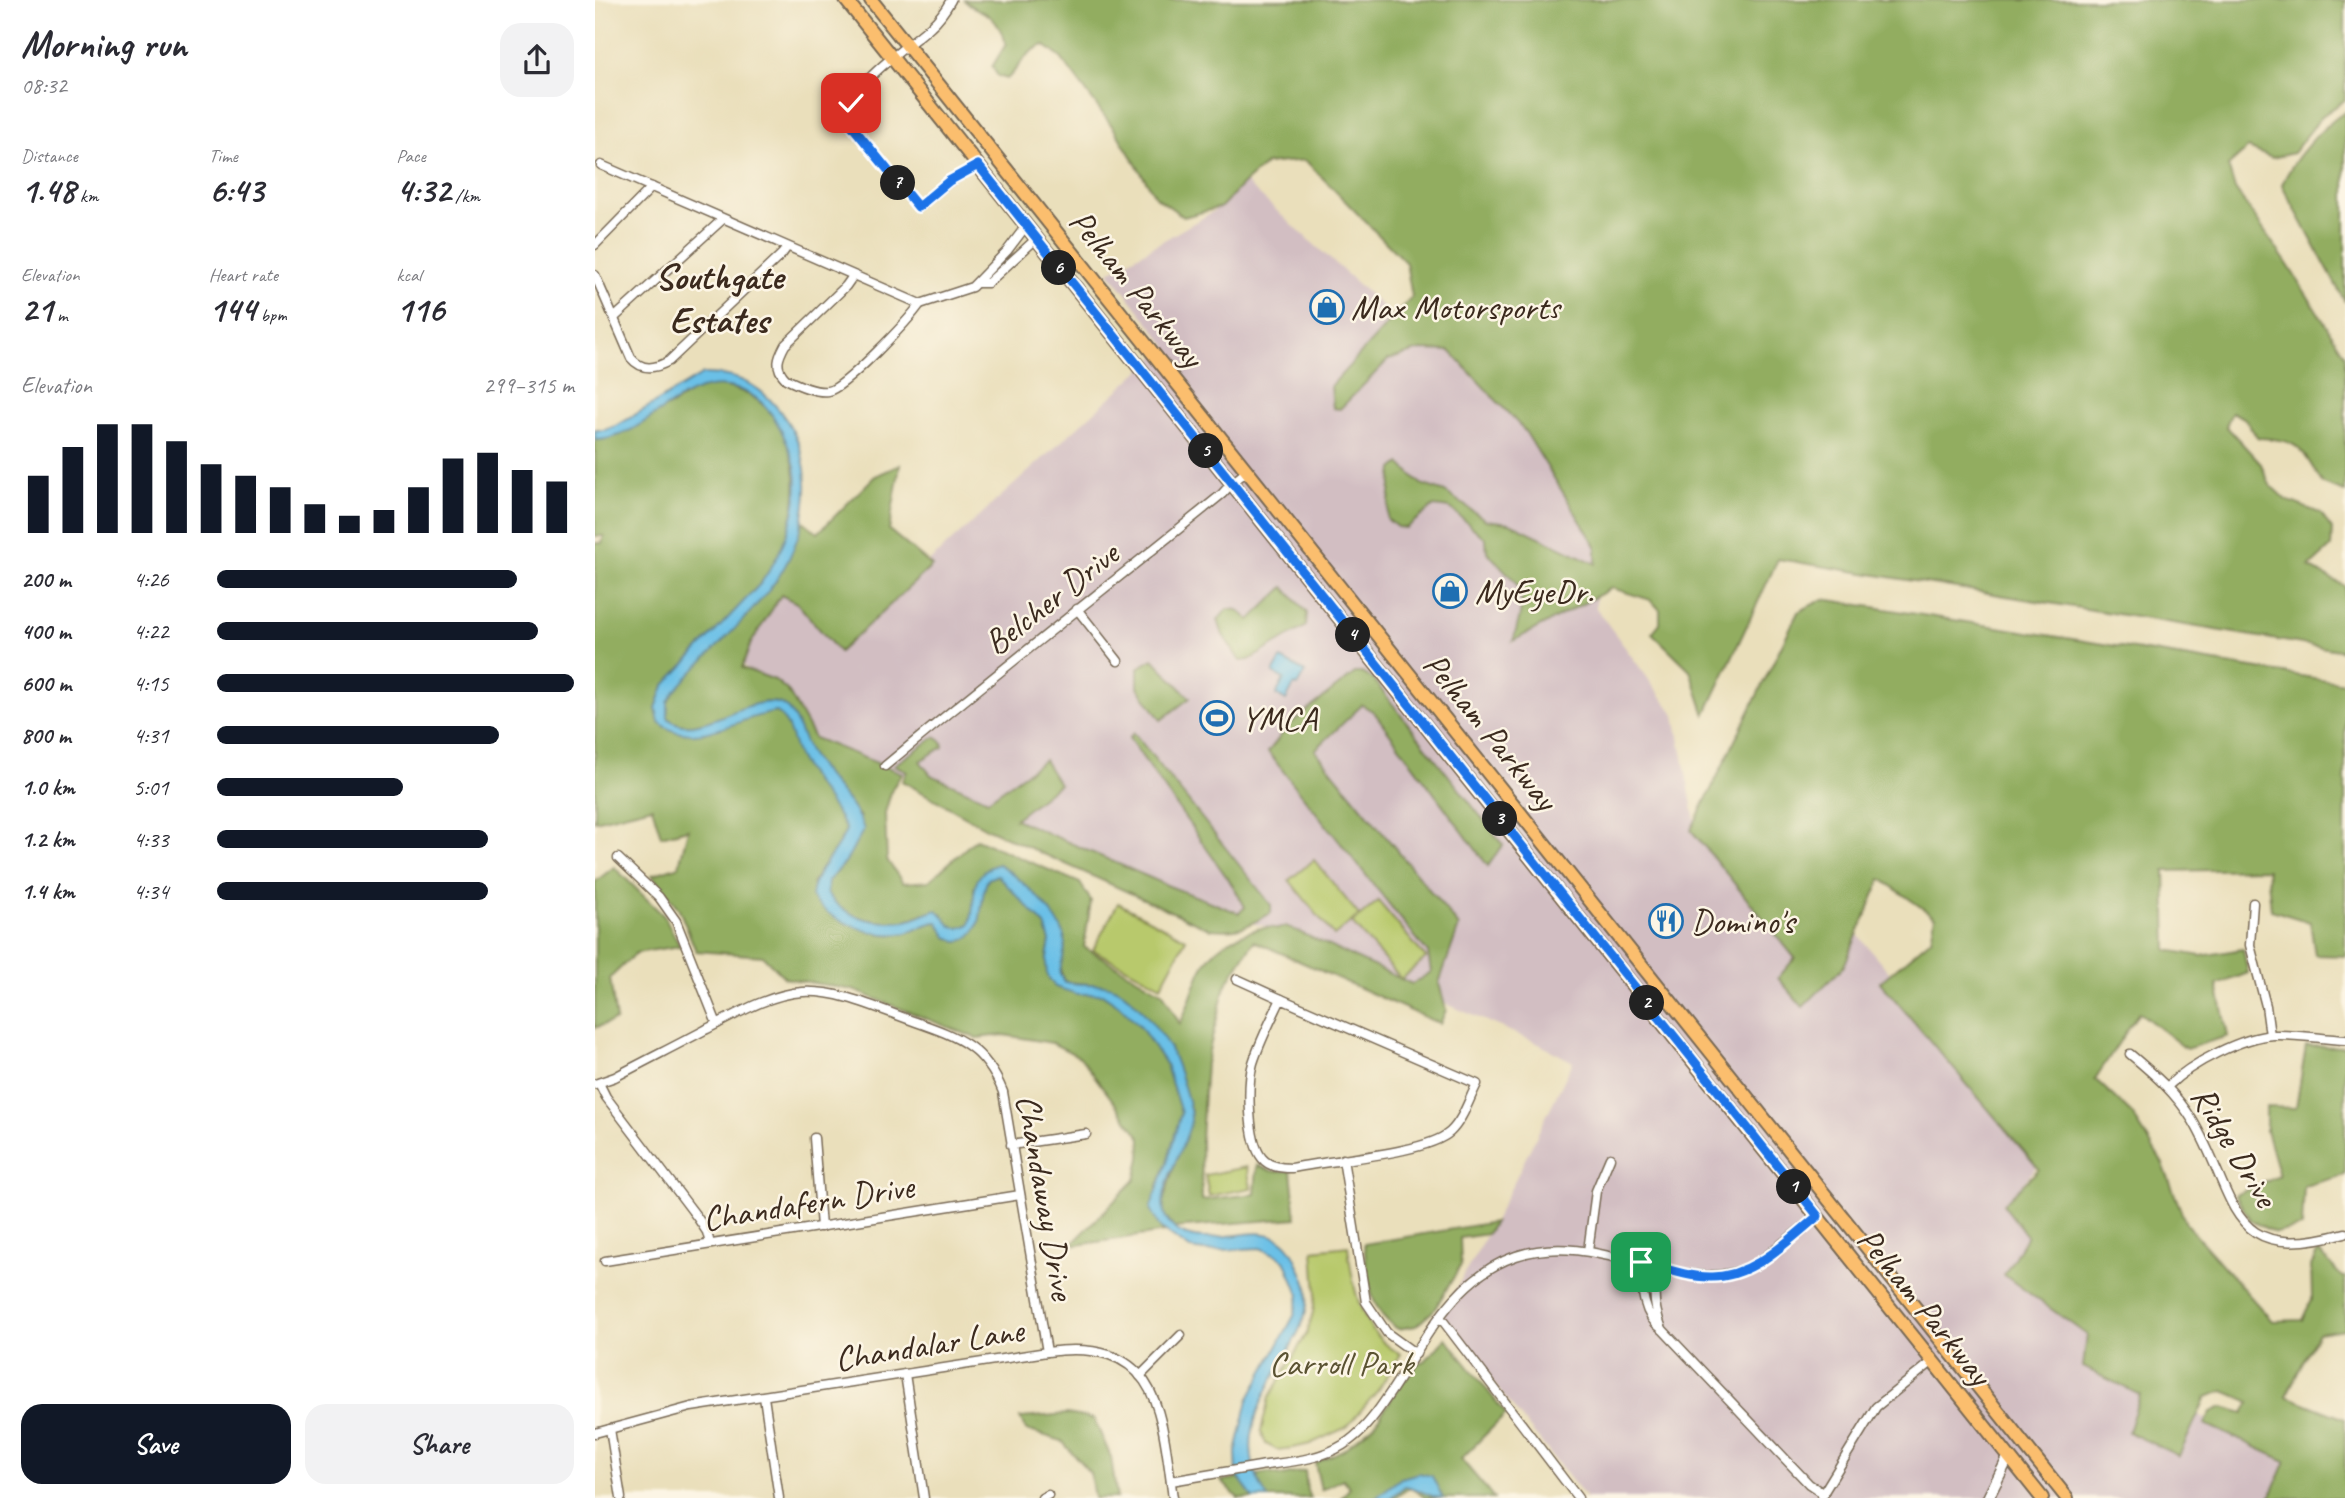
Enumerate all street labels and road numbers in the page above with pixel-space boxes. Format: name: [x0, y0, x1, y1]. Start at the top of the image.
street label: Pelham Parkway: [1059, 200, 1216, 379]
street label: Belcher Drive: [975, 530, 1130, 665]
street label: Pelham Parkway: [1413, 643, 1570, 822]
street label: Ridge Drive: [2181, 1077, 2290, 1217]
street label: Chandaway Drive: [1005, 1091, 1086, 1306]
street label: Chandafern Drive: [699, 1163, 919, 1241]
street label: Pelham Parkway: [1847, 1218, 2004, 1397]
street label: Chandalar Lane: [832, 1307, 1029, 1382]

